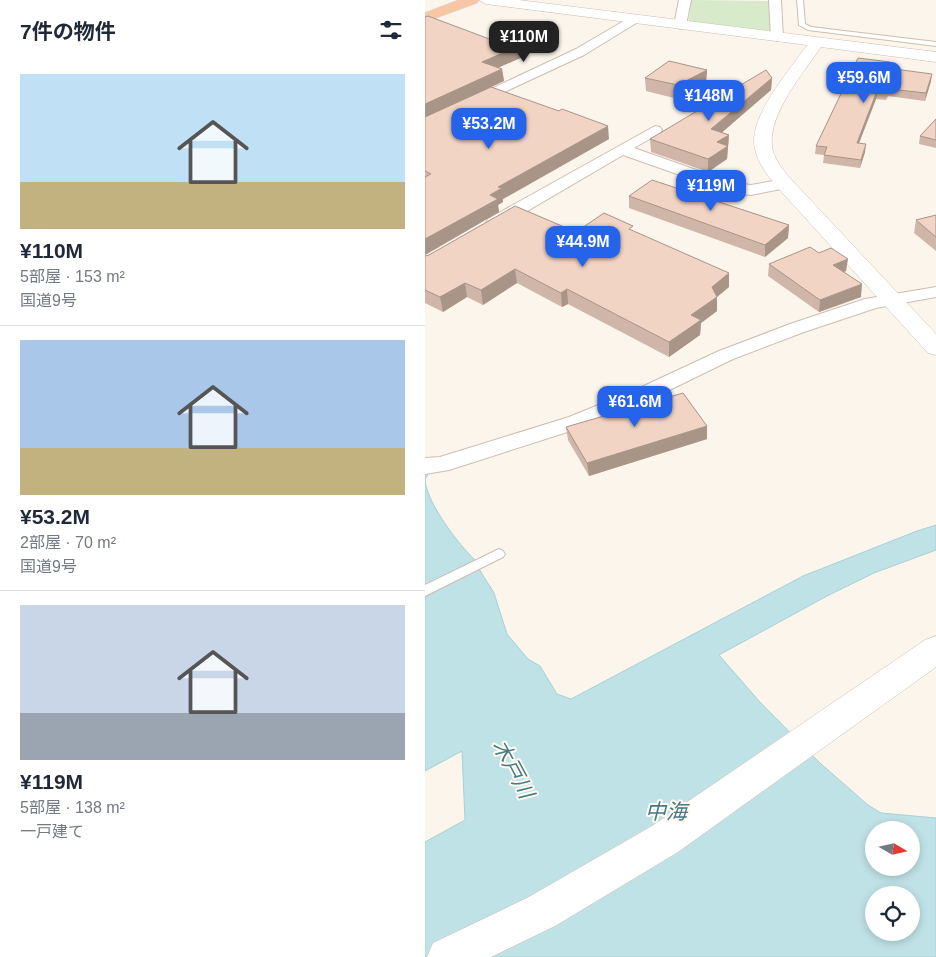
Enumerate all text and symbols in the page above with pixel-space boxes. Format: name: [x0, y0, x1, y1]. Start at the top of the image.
icon: filters: [377, 16, 405, 44]
text: 7件の物件: [20, 20, 116, 43]
pin: ¥110M: [489, 20, 559, 63]
text: ¥110M: [500, 28, 548, 45]
pin: ¥59.6M: [823, 62, 905, 104]
text: ¥59.6M: [837, 69, 891, 86]
pin: ¥148M: [674, 80, 744, 122]
text: ¥148M: [685, 87, 733, 104]
icon: home: [168, 107, 258, 197]
pin: ¥53.2M: [448, 108, 530, 150]
text: ¥53.2M: [462, 115, 516, 132]
pin: ¥119M: [676, 170, 746, 212]
text: ¥119M: [687, 177, 735, 194]
pin: ¥44.9M: [542, 226, 624, 268]
text: ¥44.9M: [556, 233, 610, 250]
text: ¥110M: [20, 239, 83, 262]
text: 5部屋 · 153 m²: [20, 268, 125, 285]
text: 国道9号: [20, 292, 77, 309]
icon: home: [168, 372, 258, 462]
pin: ¥61.6M: [594, 386, 676, 428]
text: ¥61.6M: [608, 393, 662, 410]
text: ¥53.2M: [20, 505, 90, 528]
text: 2部屋 · 70 m²: [20, 534, 116, 551]
text: 国道9号: [20, 558, 77, 575]
icon: home: [168, 637, 258, 727]
water label: 木戸川: [488, 736, 539, 804]
text: ¥119M: [20, 770, 83, 793]
text: 5部屋 · 138 m²: [20, 799, 125, 816]
water label: 中海: [645, 800, 690, 823]
north arrow: [865, 821, 920, 876]
map controls: [865, 821, 920, 941]
text: 一戸建て: [20, 823, 84, 840]
button: locate: [865, 886, 920, 941]

